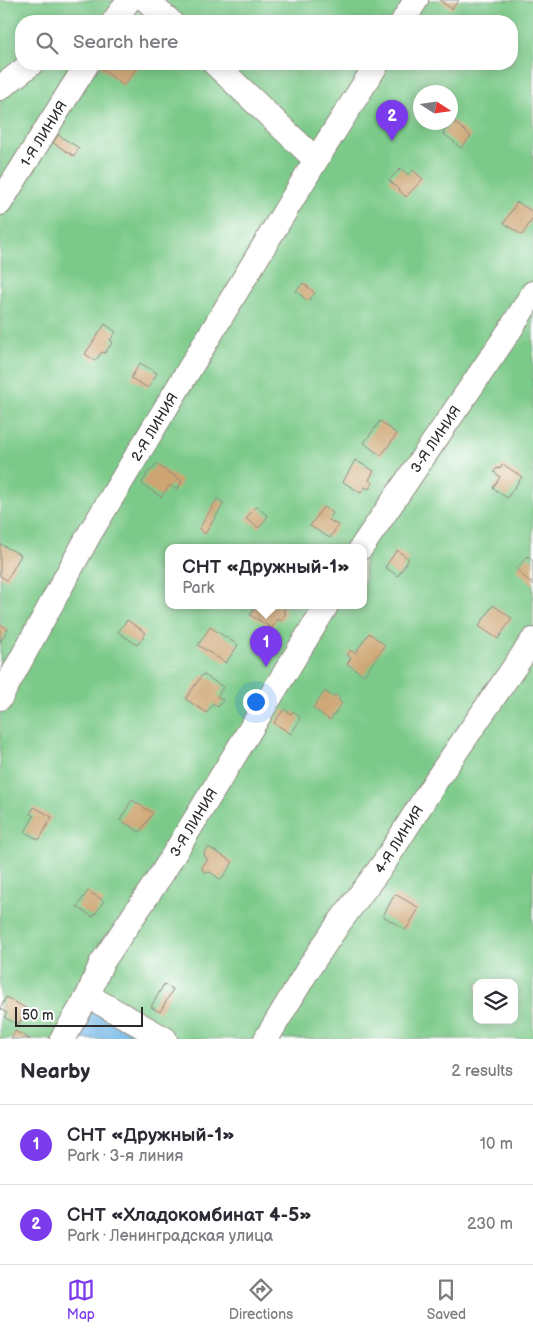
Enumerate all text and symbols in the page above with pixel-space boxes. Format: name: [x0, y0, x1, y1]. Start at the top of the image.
search box: [15, 15, 518, 70]
icon: search: [33, 29, 61, 57]
text: Search here: [73, 31, 178, 54]
north arrow: [413, 85, 458, 130]
street label: 1-Я ЛИНИЯ: [17, 98, 71, 170]
pin: 2: [376, 100, 408, 141]
street label: 2-Я ЛИНИЯ: [128, 390, 182, 464]
street label: 3-Я ЛИНИЯ: [407, 403, 465, 476]
popup: [165, 544, 367, 609]
text: СНТ «Дружный-1»: [182, 556, 350, 579]
text: Park: [182, 579, 214, 598]
pin: 1: [250, 626, 282, 667]
your location: [243, 689, 269, 715]
street label: 3-Я ЛИНИЯ: [166, 785, 221, 860]
street label: 4-Я ЛИНИЯ: [371, 803, 427, 877]
map controls: [473, 979, 518, 1024]
button: layers: [473, 979, 518, 1024]
scale bar: [15, 1004, 142, 1027]
text: 50 m: [22, 1007, 54, 1024]
text: Nearby: [20, 1059, 90, 1084]
text: 2 results: [451, 1062, 513, 1081]
text: СНТ «Дружный-1»: [67, 1124, 235, 1147]
text: 1: [33, 1135, 39, 1154]
text: 10 m: [480, 1135, 513, 1154]
text: Park · 3-я линия: [67, 1147, 183, 1166]
text: СНТ «Хладокомбинат 4-5»: [67, 1204, 312, 1227]
text: 2: [31, 1215, 41, 1234]
text: 230 m: [467, 1215, 513, 1234]
text: Park · Ленинградская улица: [67, 1227, 273, 1246]
tab: Map: [67, 1276, 95, 1323]
tab: Directions: [229, 1276, 293, 1323]
tab: Saved: [427, 1276, 466, 1323]

